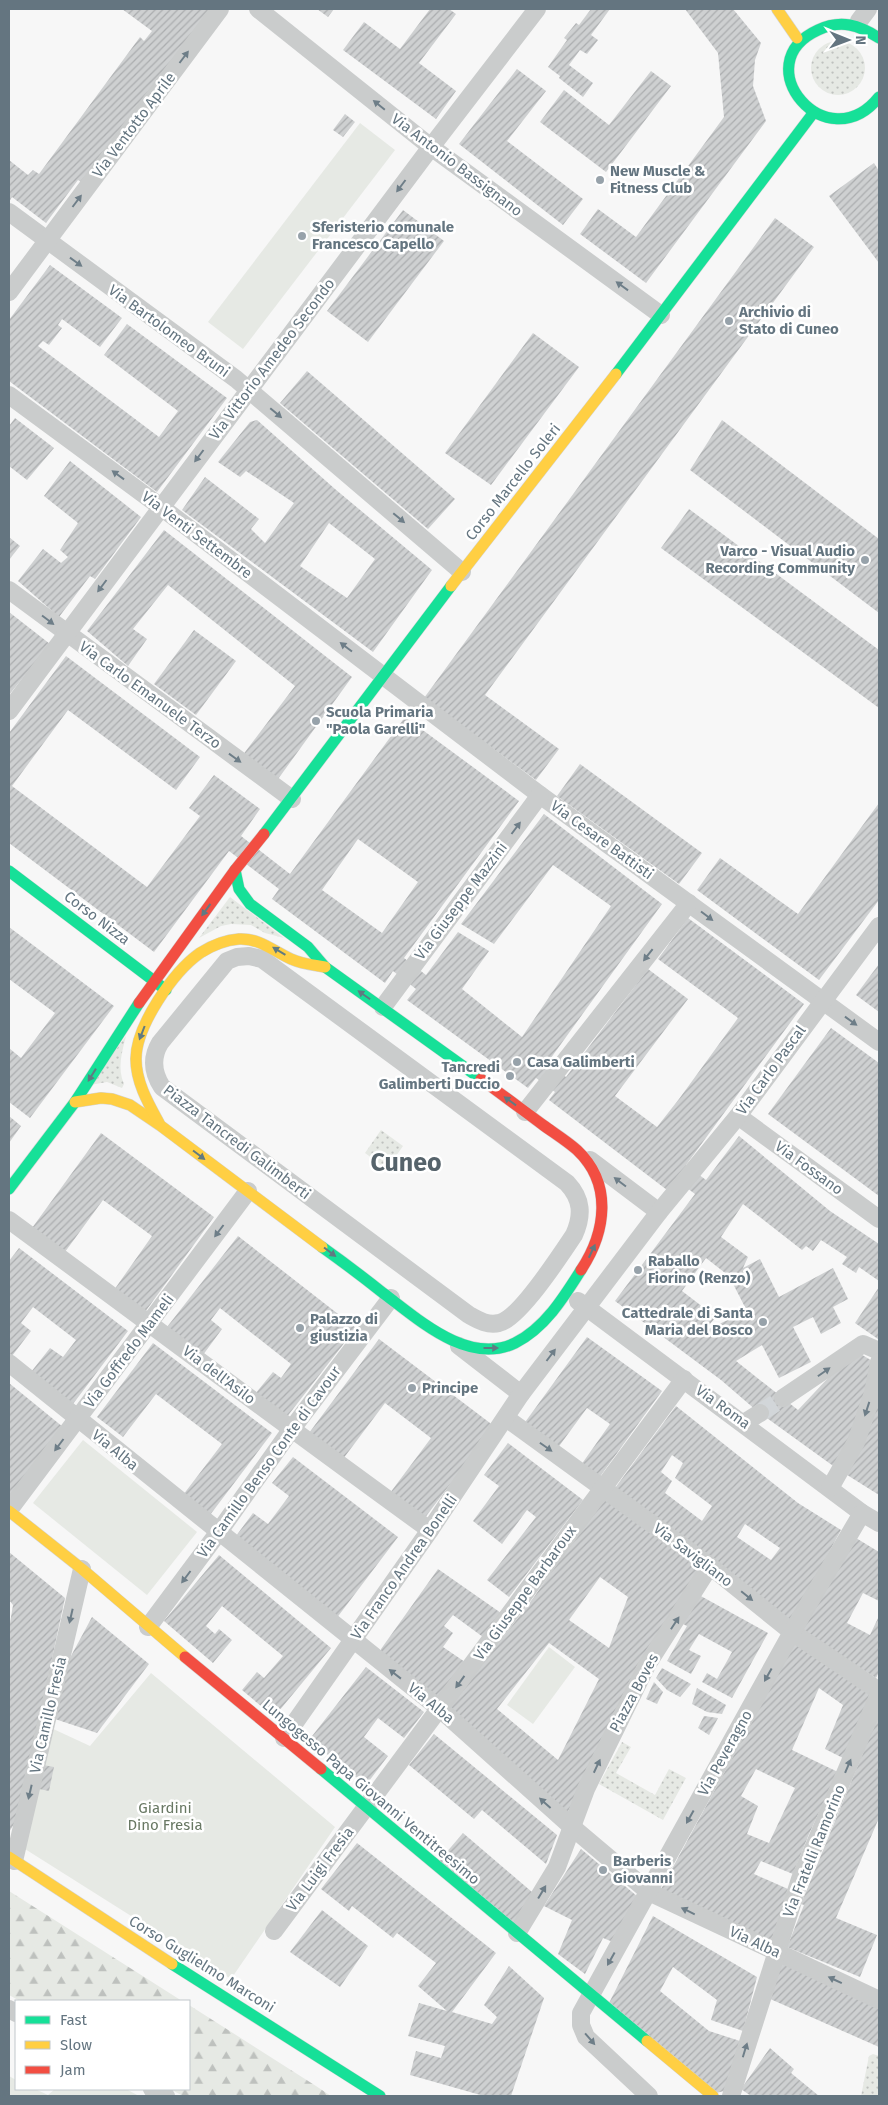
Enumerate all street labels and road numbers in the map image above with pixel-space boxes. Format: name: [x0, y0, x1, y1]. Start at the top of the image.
street label: Via Ventotto Aprile: [89, 69, 179, 181]
street label: Via Antonio Bassignano: [388, 110, 526, 220]
street label: Via Vittorio Amedeo Secondo: [205, 275, 339, 443]
street label: Via Bartolomeo Bruni: [105, 281, 233, 381]
street label: Corso Marcello Soleri: [462, 420, 564, 544]
street label: Via Venti Settembre: [138, 488, 256, 582]
street label: Via Carlo Emanuele Terzo: [76, 637, 224, 753]
street label: Via Cesare Battisti: [547, 797, 657, 883]
street label: Via Giuseppe Mazzini: [411, 839, 511, 963]
street label: Corso Nizza: [61, 887, 133, 949]
street label: Via Carlo Pascal: [732, 1021, 810, 1118]
street label: Piazza Tancredi Galimberti: [160, 1081, 314, 1203]
street label: Via Fossano: [771, 1137, 847, 1199]
street label: Via Goffredo Mameli: [80, 1291, 178, 1411]
street label: Via dell'Asilo: [179, 1342, 259, 1408]
street label: Via Camillo Benso Conte di Cavour: [193, 1363, 345, 1561]
street label: Via Roma: [692, 1381, 754, 1433]
street label: Via Alba: [88, 1426, 142, 1474]
street label: Via Franco Andrea Bonelli: [347, 1491, 461, 1643]
street label: Via Savigliano: [650, 1519, 736, 1591]
street label: Via Giuseppe Barbaroux: [470, 1521, 580, 1664]
street label: Piazza Boves: [606, 1651, 662, 1735]
street label: Via Camillo Fresia: [26, 1655, 70, 1775]
street label: Via Alba: [404, 1679, 458, 1727]
street label: Lungogesso Papa Giovanni Ventitreesimo: [259, 1696, 483, 1888]
street label: Via Peveragno: [694, 1707, 756, 1799]
street label: Via Fratelli Ramorino: [779, 1782, 849, 1920]
street label: Via Luigi Fresia: [283, 1823, 357, 1915]
street label: Corso Guglielmo Marconi: [126, 1912, 278, 2016]
street label: Via Alba: [726, 1922, 784, 1962]

